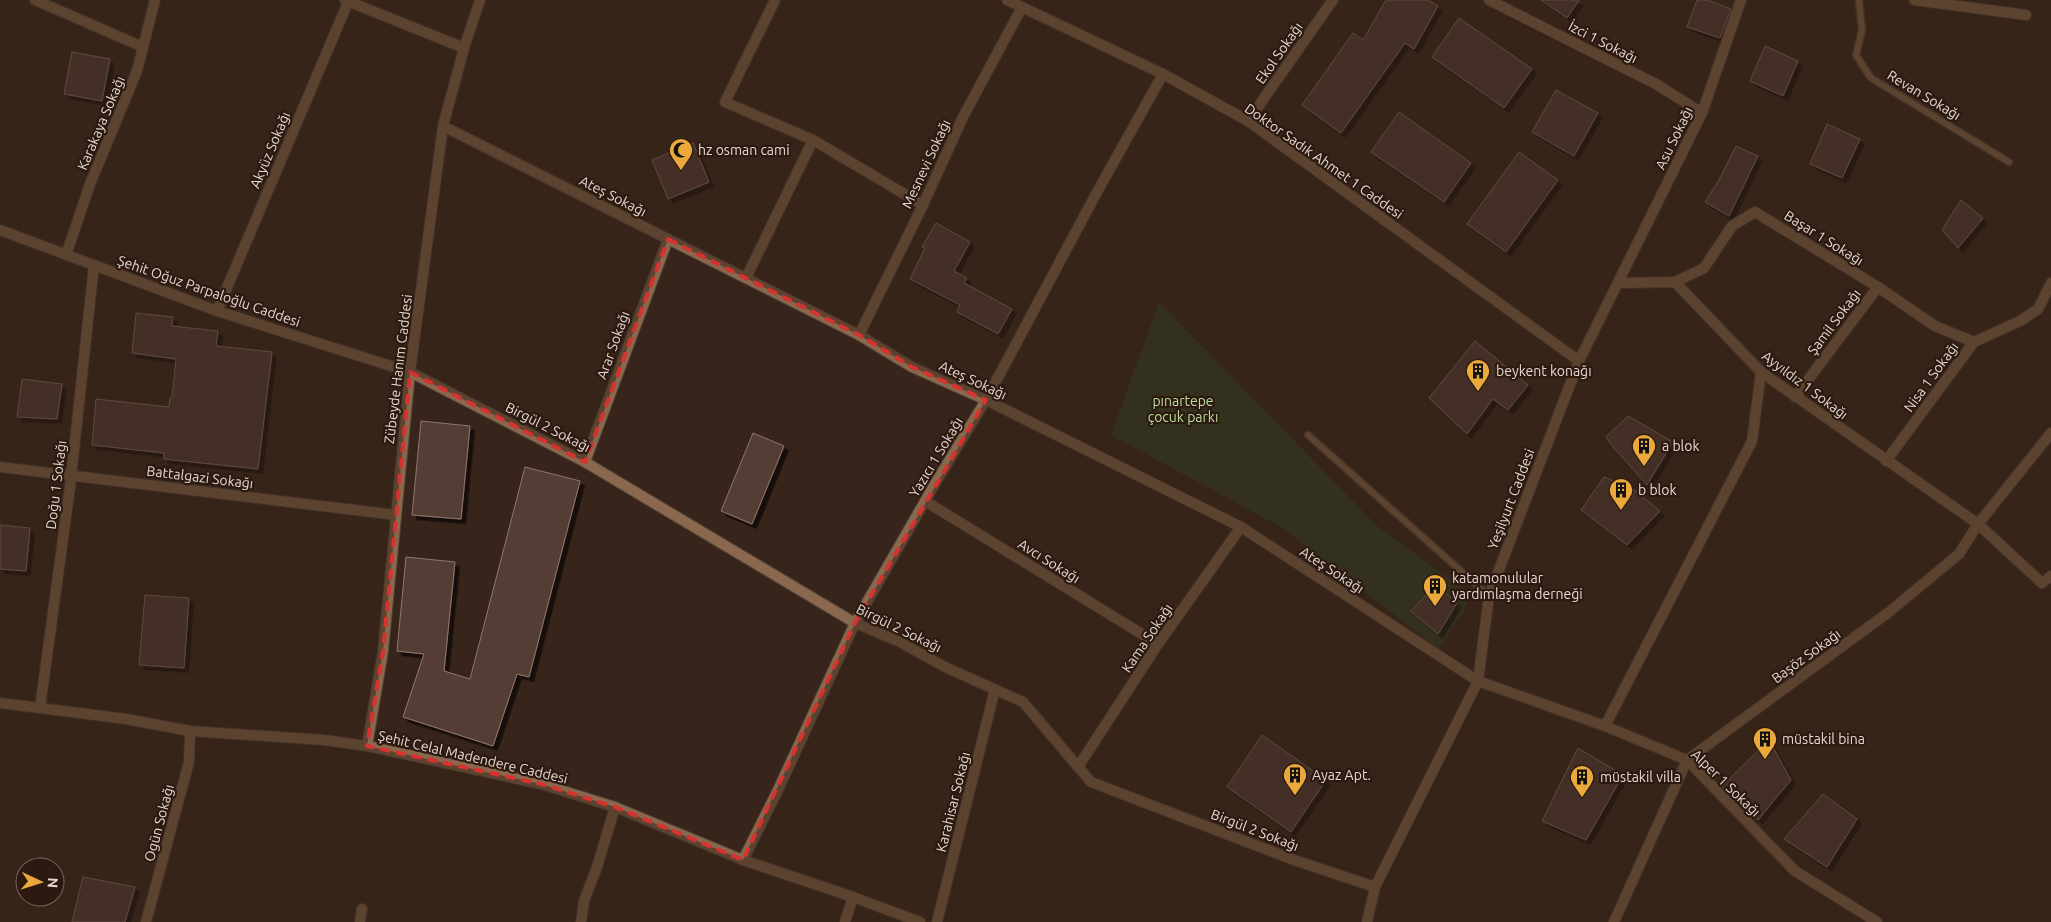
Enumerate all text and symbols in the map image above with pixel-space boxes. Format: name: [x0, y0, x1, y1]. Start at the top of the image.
street label: İzci 1 Sokağı: [1566, 18, 1640, 66]
street label: Ekol Sokağı: [1252, 19, 1306, 87]
street label: Revan Sokağı: [1884, 67, 1964, 123]
street label: Karakaya Sokağı: [74, 73, 128, 173]
street label: Doktor Sadık Ahmet 1 Caddesi: [1242, 100, 1406, 222]
street label: Asu Sokağı: [1652, 104, 1696, 172]
street label: Akyüz Sokağı: [247, 109, 293, 191]
street label: Mesnevi Sokağı: [898, 117, 954, 211]
mosque icon: hz osman cami: [668, 137, 694, 171]
place label: hz osman cami: [698, 142, 790, 158]
street label: Ateş Sokağı: [577, 172, 649, 220]
street label: Başar 1 Sokağı: [1782, 207, 1866, 269]
street label: Şehit Oğuz Parpaloğlu Caddesi: [116, 252, 302, 330]
street label: Şamil Sokağı: [1804, 286, 1864, 358]
street label: Zübeyde Hanım Caddesi: [381, 293, 415, 445]
street label: Arar Sokağı: [593, 309, 633, 381]
street label: Nisa 1 Sokağı: [1900, 339, 1962, 415]
street label: Ayyıldız 1 Sokağı: [1759, 347, 1851, 423]
street label: Ateş Sokağı: [937, 357, 1009, 403]
building icon: beykent konağı: [1465, 358, 1491, 392]
place label: beykent konağı: [1496, 363, 1592, 379]
park label: pınartepe çocuk parkı: [1148, 393, 1218, 425]
street label: Birgül 2 Sokağı: [503, 399, 593, 455]
street label: Yazıcı 1 Sokağı: [906, 414, 966, 500]
building icon: a blok: [1631, 433, 1657, 467]
place label: a blok: [1662, 438, 1700, 454]
street label: Doğu 1 Sokağı: [43, 440, 69, 530]
street label: Yeşilyurt Caddesi: [1484, 446, 1538, 552]
street label: Battalgazi Sokağı: [146, 463, 254, 491]
building icon: b blok: [1608, 477, 1634, 511]
place label: b blok: [1638, 482, 1677, 498]
street label: Avcı Sokağı: [1015, 536, 1083, 586]
street label: Ateş Sokağı: [1297, 543, 1367, 597]
place label: katamonulular yardımlaşma derneği: [1452, 570, 1583, 602]
building icon: katamonulular yardımlaşma derneği: [1422, 573, 1448, 607]
street label: Birgül 2 Sokağı: [854, 600, 944, 656]
street label: Kama Sokağı: [1118, 601, 1176, 675]
street label: Başöz Sokağı: [1768, 626, 1844, 686]
building icon: müstakil bina: [1752, 726, 1778, 760]
street label: Şehit Celal Madendere Caddesi: [377, 727, 569, 787]
place label: müstakil bina: [1782, 731, 1865, 747]
street label: Alper 1 Sokağı: [1688, 746, 1764, 820]
street label: Karahisar Sokağı: [933, 750, 973, 854]
building icon: Ayaz Apt.: [1282, 762, 1308, 796]
building icon: müstakil villa: [1569, 764, 1595, 798]
place label: Ayaz Apt.: [1312, 767, 1371, 783]
place label: müstakil villa: [1600, 769, 1681, 785]
street label: Ogün Sokağı: [141, 783, 177, 863]
street label: Birgül 2 Sokağı: [1209, 806, 1301, 854]
north arrow: [15, 857, 65, 907]
text: N: [45, 877, 61, 889]

